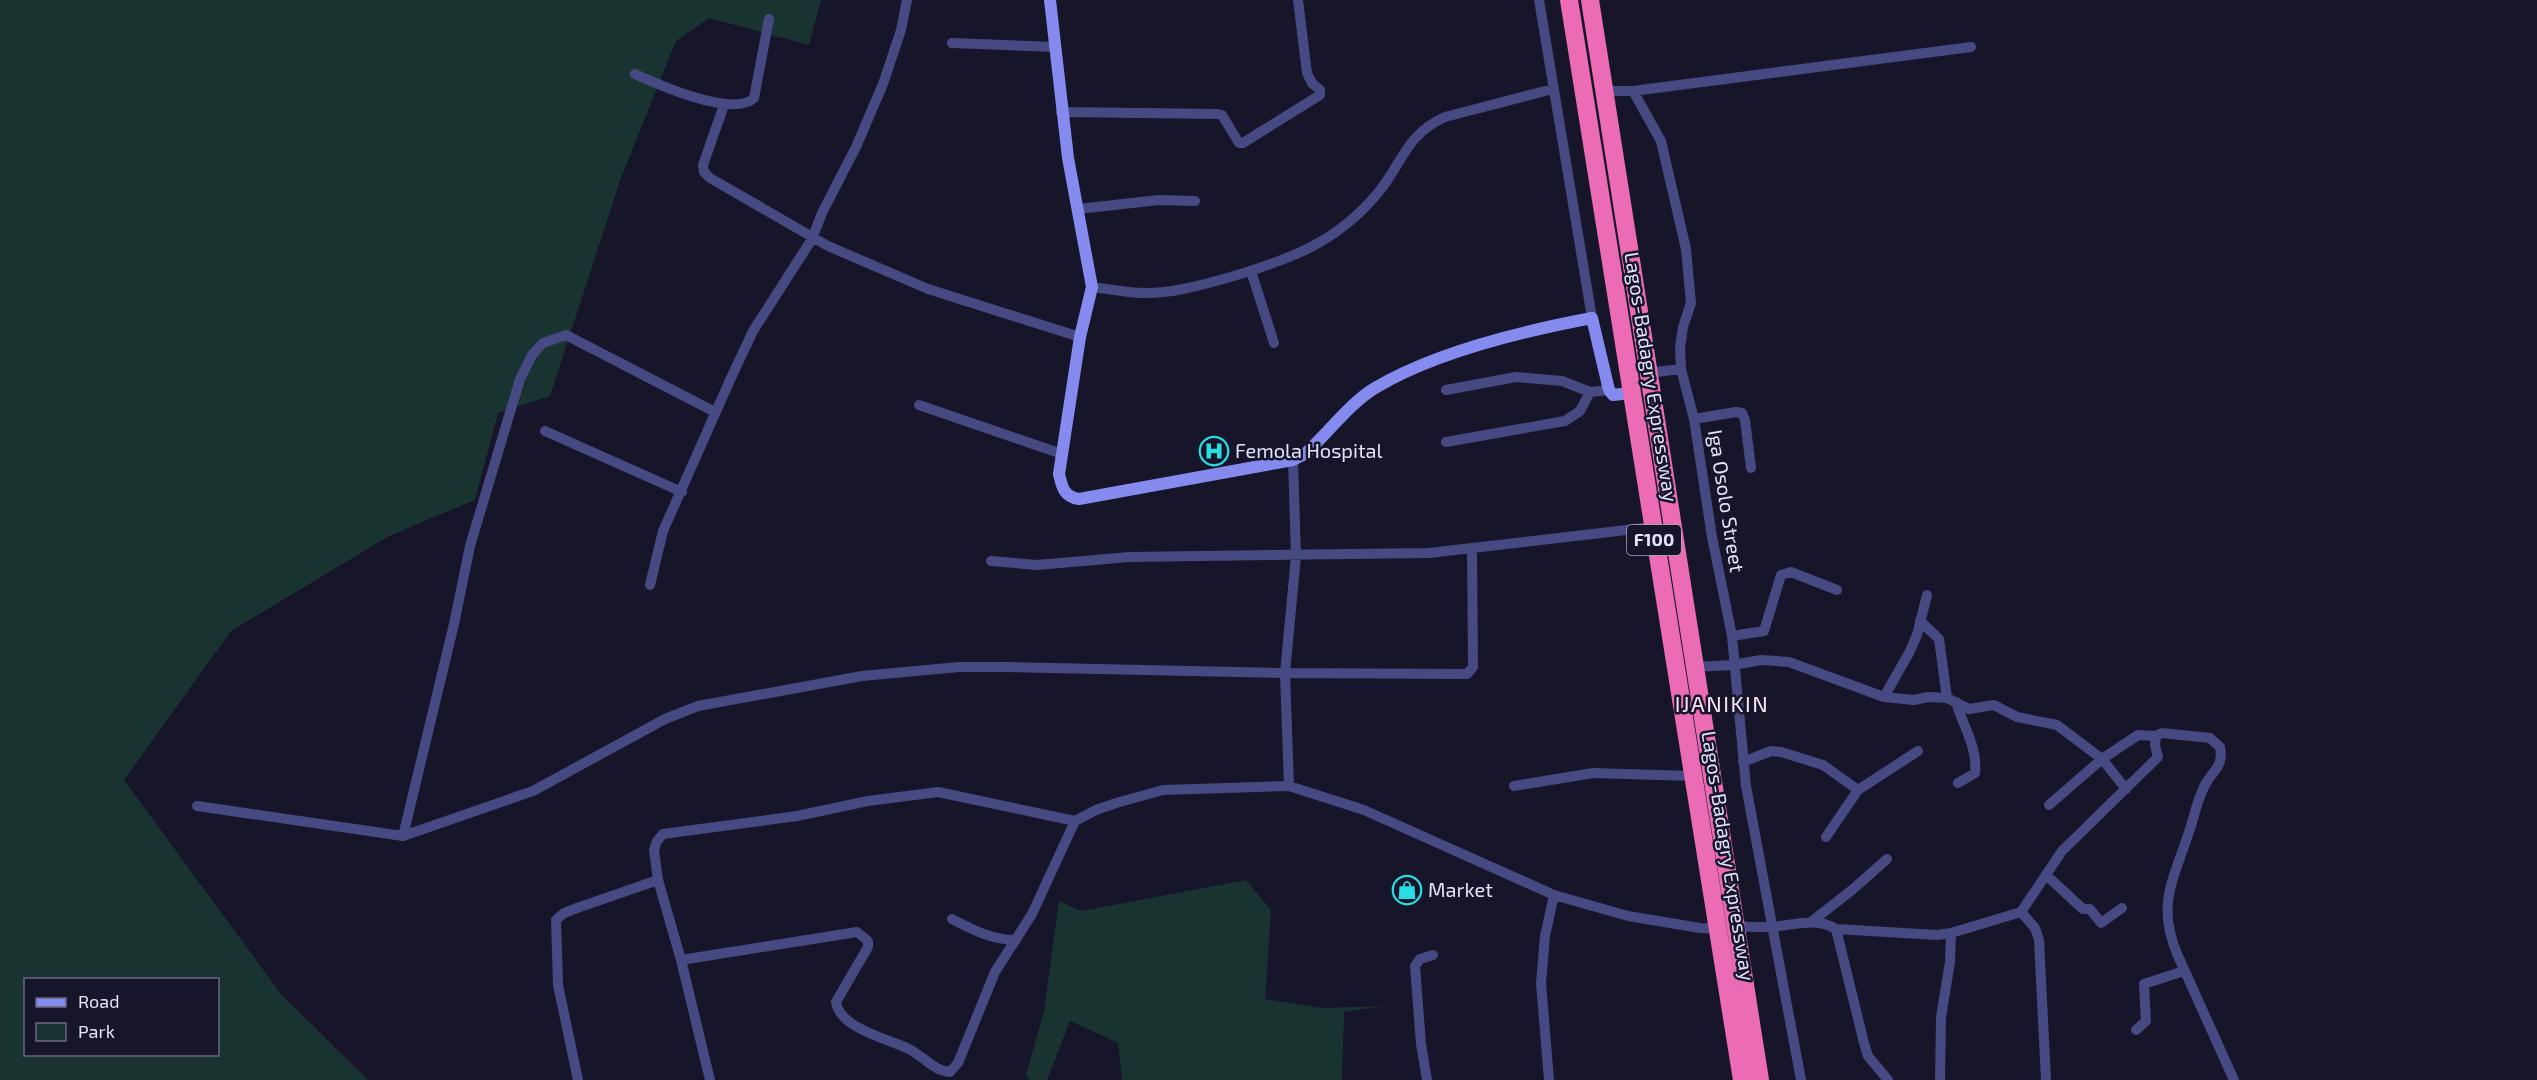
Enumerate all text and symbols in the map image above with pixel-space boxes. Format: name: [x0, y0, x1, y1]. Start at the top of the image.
street label: Lagos-Badagry Expressway: [1620, 250, 1684, 504]
street label: Iga Osolo Street: [1704, 428, 1750, 574]
hospital icon: Femola Hospital: [1198, 435, 1230, 467]
place label: Femola Hospital: [1235, 438, 1382, 462]
road number: F100: [1627, 525, 1681, 555]
district label: IJANIKIN: [1675, 690, 1769, 716]
street label: Lagos-Badagry Expressway: [1697, 729, 1761, 983]
shop icon: Market: [1391, 874, 1423, 906]
place label: Market: [1428, 877, 1493, 901]
legend: [24, 978, 219, 1056]
text: Road: [78, 990, 119, 1012]
text: Park: [78, 1020, 115, 1042]

